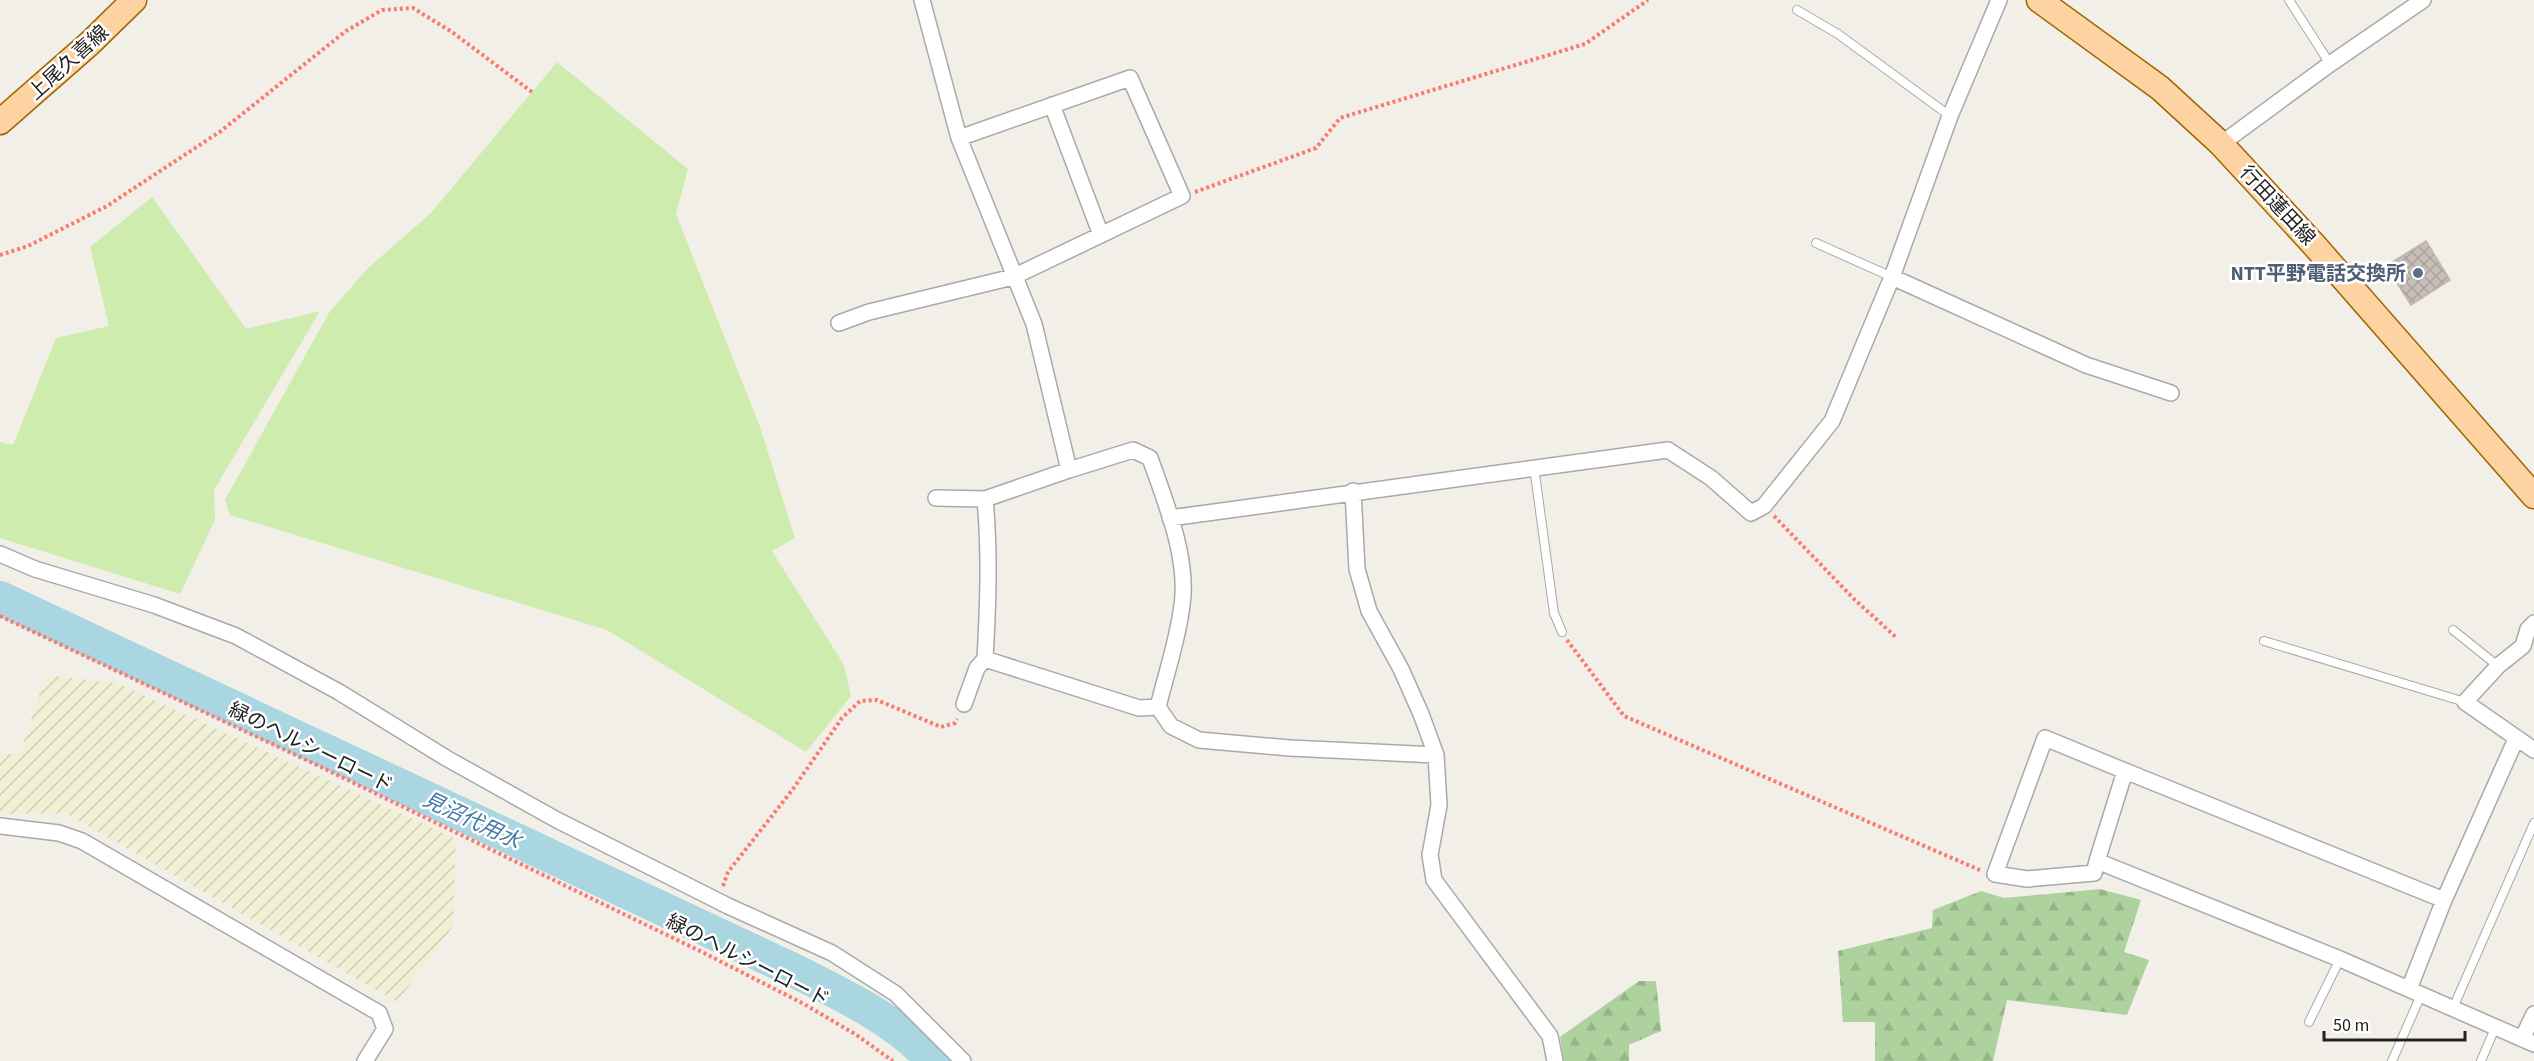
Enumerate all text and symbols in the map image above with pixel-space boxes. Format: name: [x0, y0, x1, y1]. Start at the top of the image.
street label: 上尾久喜線: [22, 19, 115, 107]
street label: 行田蓮田線: [2233, 160, 2322, 252]
place label: NTT平野電話交換所: [2230, 260, 2406, 288]
marker: NTT平野電話交換所: [2411, 266, 2425, 280]
street label: 緑のヘルシーロード: [224, 696, 398, 800]
water label: 見沼代用水: [418, 784, 528, 857]
street label: 緑のヘルシーロード: [661, 908, 834, 1014]
scale bar: [2324, 1004, 2465, 1042]
text: 50 m: [2333, 1013, 2369, 1038]

